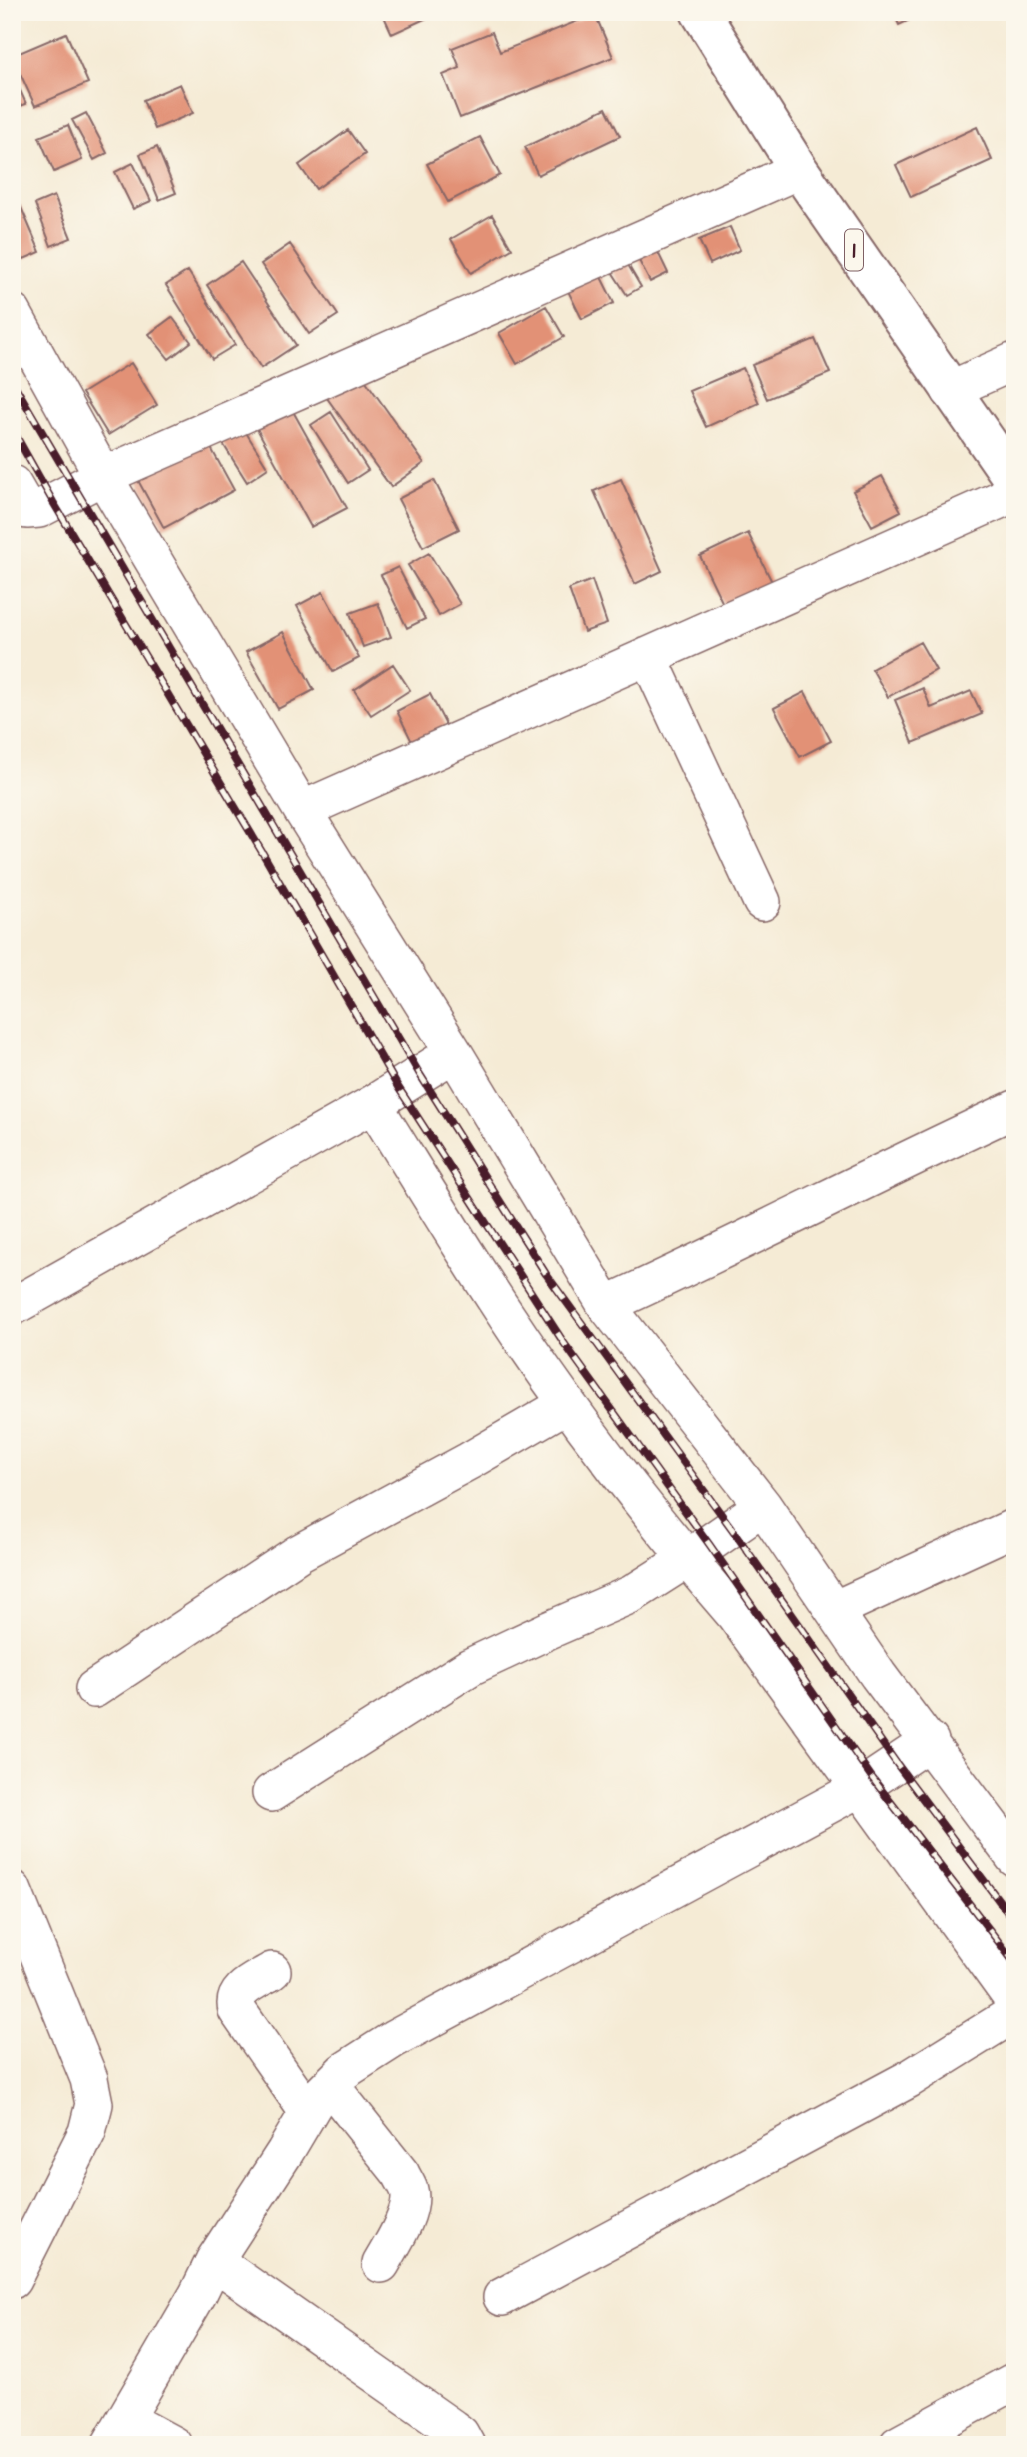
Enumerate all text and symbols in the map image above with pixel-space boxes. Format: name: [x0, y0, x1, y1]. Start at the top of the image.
road number: 1: [845, 230, 863, 270]

